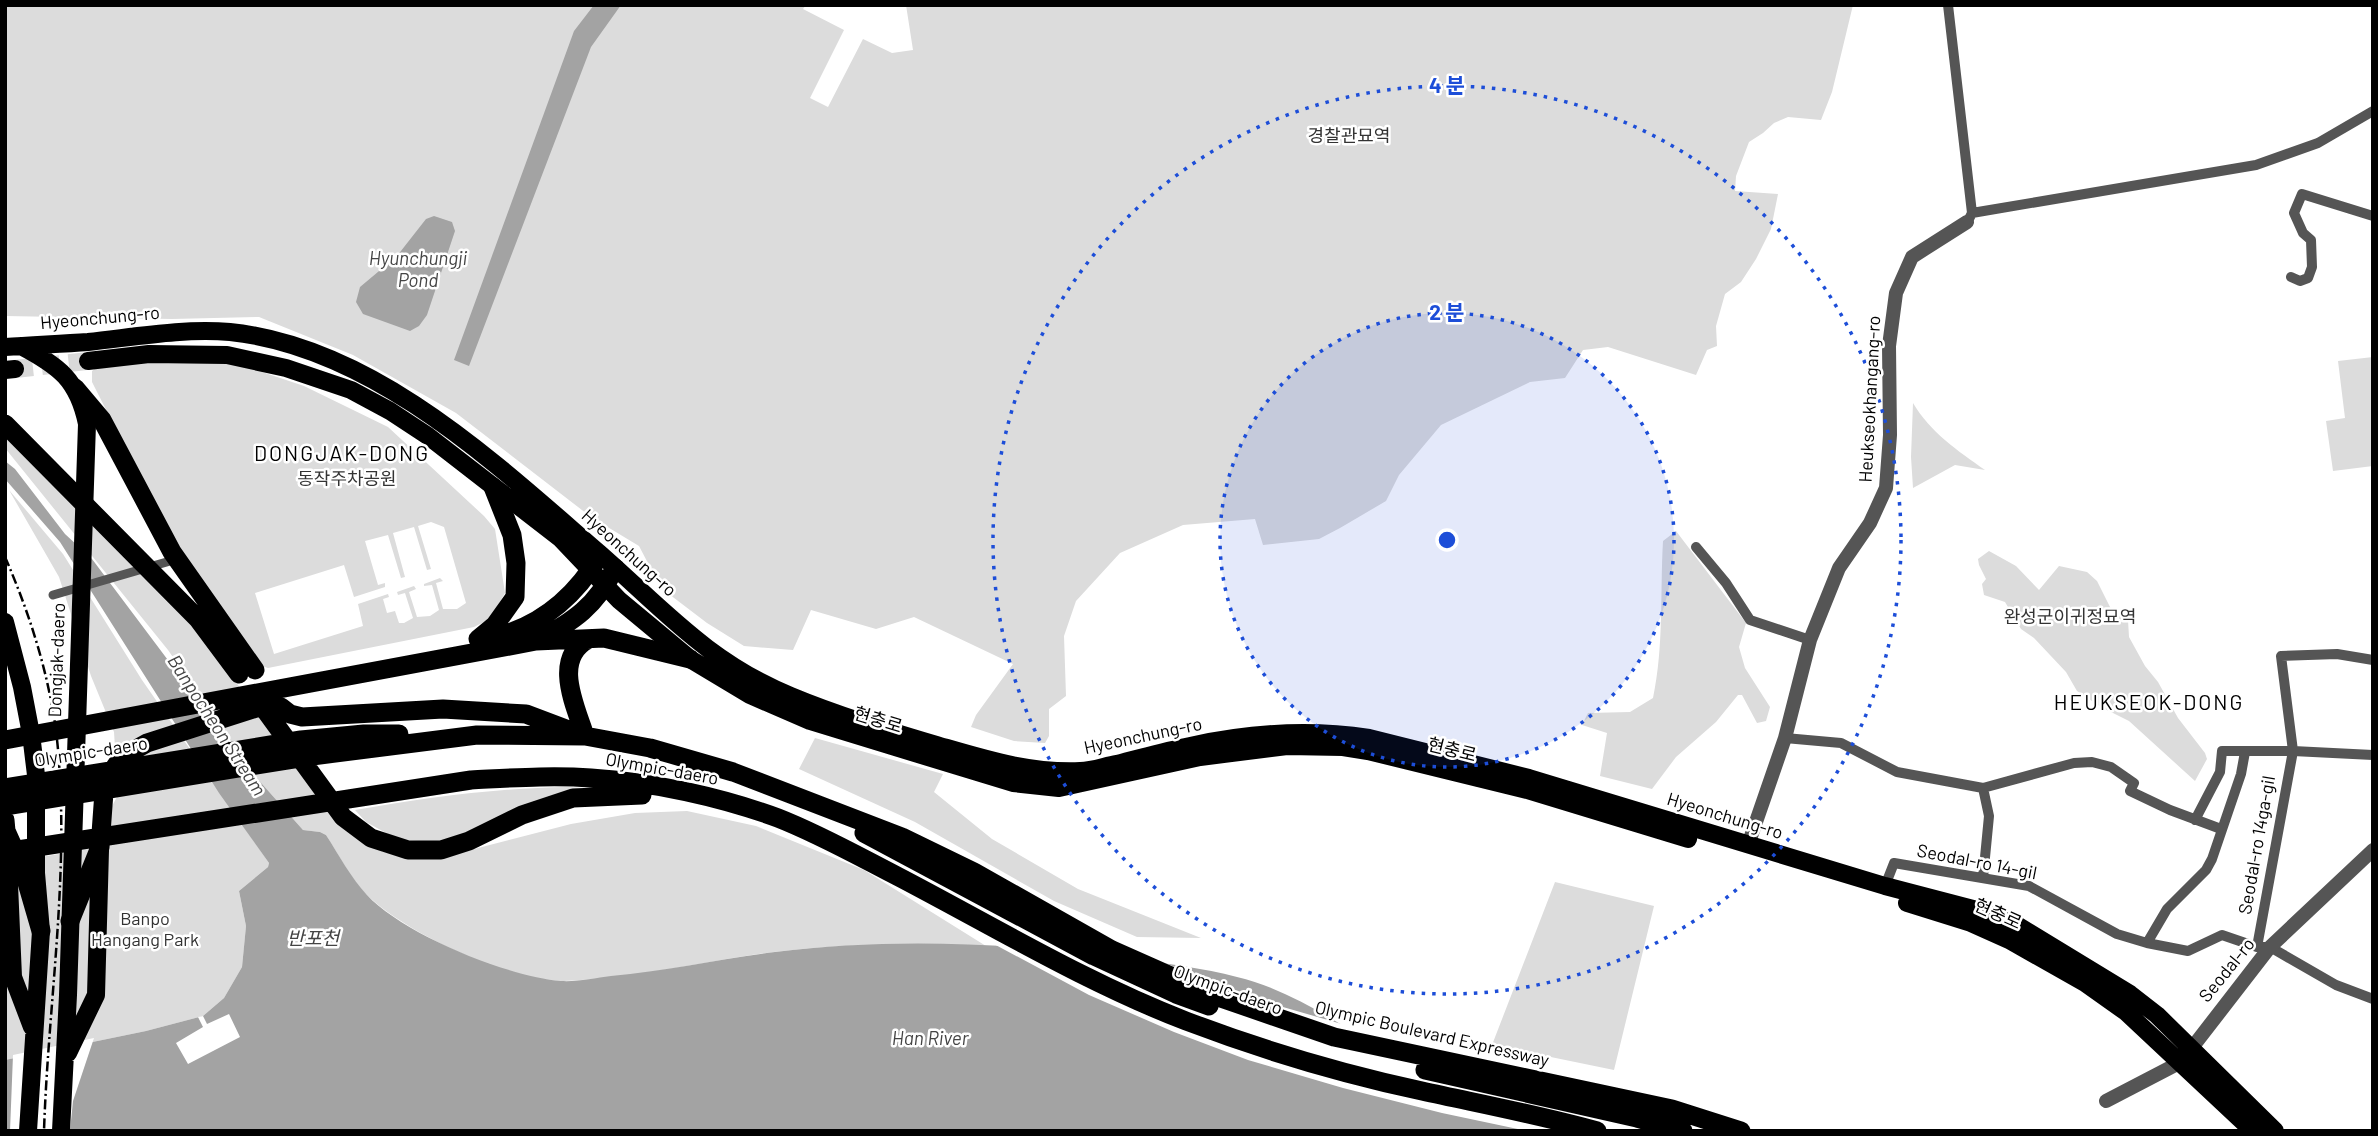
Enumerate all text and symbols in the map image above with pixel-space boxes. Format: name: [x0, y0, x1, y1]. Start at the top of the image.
text: 4 분: [1429, 72, 1465, 97]
park label: 경찰관묘역: [1308, 124, 1390, 146]
water label: Hyunchungji Pond: [369, 246, 468, 291]
text: 2 분: [1429, 299, 1465, 324]
street label: Hyeonchung-ro: [39, 301, 161, 333]
street label: Heukseokhangang-ro: [1854, 315, 1884, 483]
district label: DONGJAK-DONG: [254, 440, 430, 465]
park label: 동작주차공원: [297, 467, 397, 489]
street label: Hyeonchung-ro: [578, 504, 682, 601]
centre of rings: [1435, 528, 1459, 552]
street label: Dongjak-daero: [43, 602, 69, 718]
park label: 완성군이귀정묘역: [2004, 605, 2136, 627]
water label: Banpocheon Stream: [163, 650, 272, 800]
district label: HEUKSEOK-DONG: [2054, 689, 2244, 714]
street label: 현충로: [851, 701, 905, 737]
street label: Hyeonchung-ro: [1082, 712, 1204, 758]
street label: Olympic-daero: [33, 731, 149, 771]
street label: 현충로: [1425, 732, 1479, 766]
street label: Olympic-daero: [604, 747, 720, 789]
street label: Seodal-ro 14ga-gil: [2233, 774, 2279, 916]
street label: Hyeonchung-ro: [1665, 787, 1786, 843]
street label: Seodal-ro 14-gil: [1915, 839, 2039, 883]
street label: 현충로: [1971, 893, 2026, 933]
park label: Banpo Hangang Park: [91, 907, 199, 950]
water label: 반포천: [287, 926, 341, 949]
street label: Seodal-ro: [2194, 933, 2259, 1006]
street label: Olympic-daero: [1171, 959, 1286, 1019]
street label: Olympic Boulevard Expressway: [1313, 995, 1551, 1071]
water label: Han River: [892, 1026, 970, 1049]

